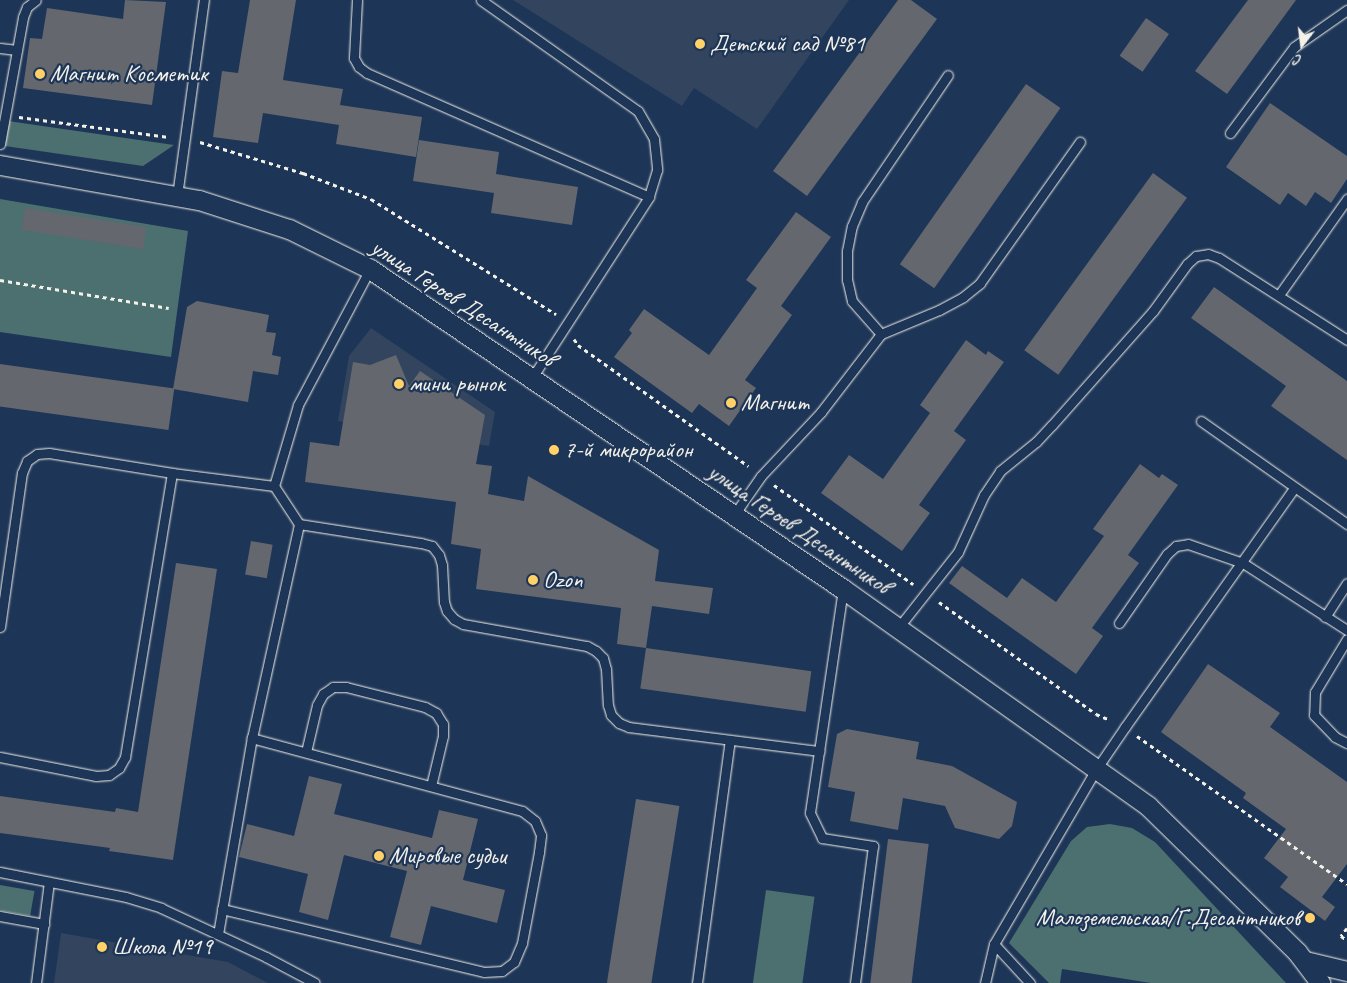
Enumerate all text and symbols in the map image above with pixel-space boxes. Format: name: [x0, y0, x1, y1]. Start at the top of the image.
north arrow: [1277, 20, 1327, 70]
place label: Детский сад №81: [710, 30, 865, 58]
marker: Детский сад №81: [694, 38, 706, 50]
text: С: [1292, 51, 1304, 69]
place label: Магнит Косметик: [50, 60, 204, 88]
marker: Магнит Косметик: [34, 68, 46, 80]
street label: улица Героев Десантников: [365, 232, 561, 374]
place label: мини рынок: [409, 370, 504, 398]
marker: мини рынок: [393, 378, 405, 390]
place label: Магнит: [741, 389, 809, 417]
marker: Магнит: [725, 397, 737, 409]
place label: 7-й микрорайон: [564, 436, 693, 464]
marker: 7-й микрорайон: [548, 444, 560, 456]
street label: улица Героев Десантников: [702, 457, 896, 601]
place label: Ozon: [543, 566, 582, 594]
marker: Ozon: [527, 574, 539, 586]
place label: Мировые судьи: [389, 842, 507, 870]
marker: Мировые судьи: [373, 850, 385, 862]
place label: Малоземельская/Г.Десантников: [1036, 904, 1300, 932]
marker: Малоземельская/Г.Десантников: [1304, 912, 1316, 924]
place label: Школа №19: [112, 933, 212, 961]
marker: Школа №19: [96, 941, 108, 953]

